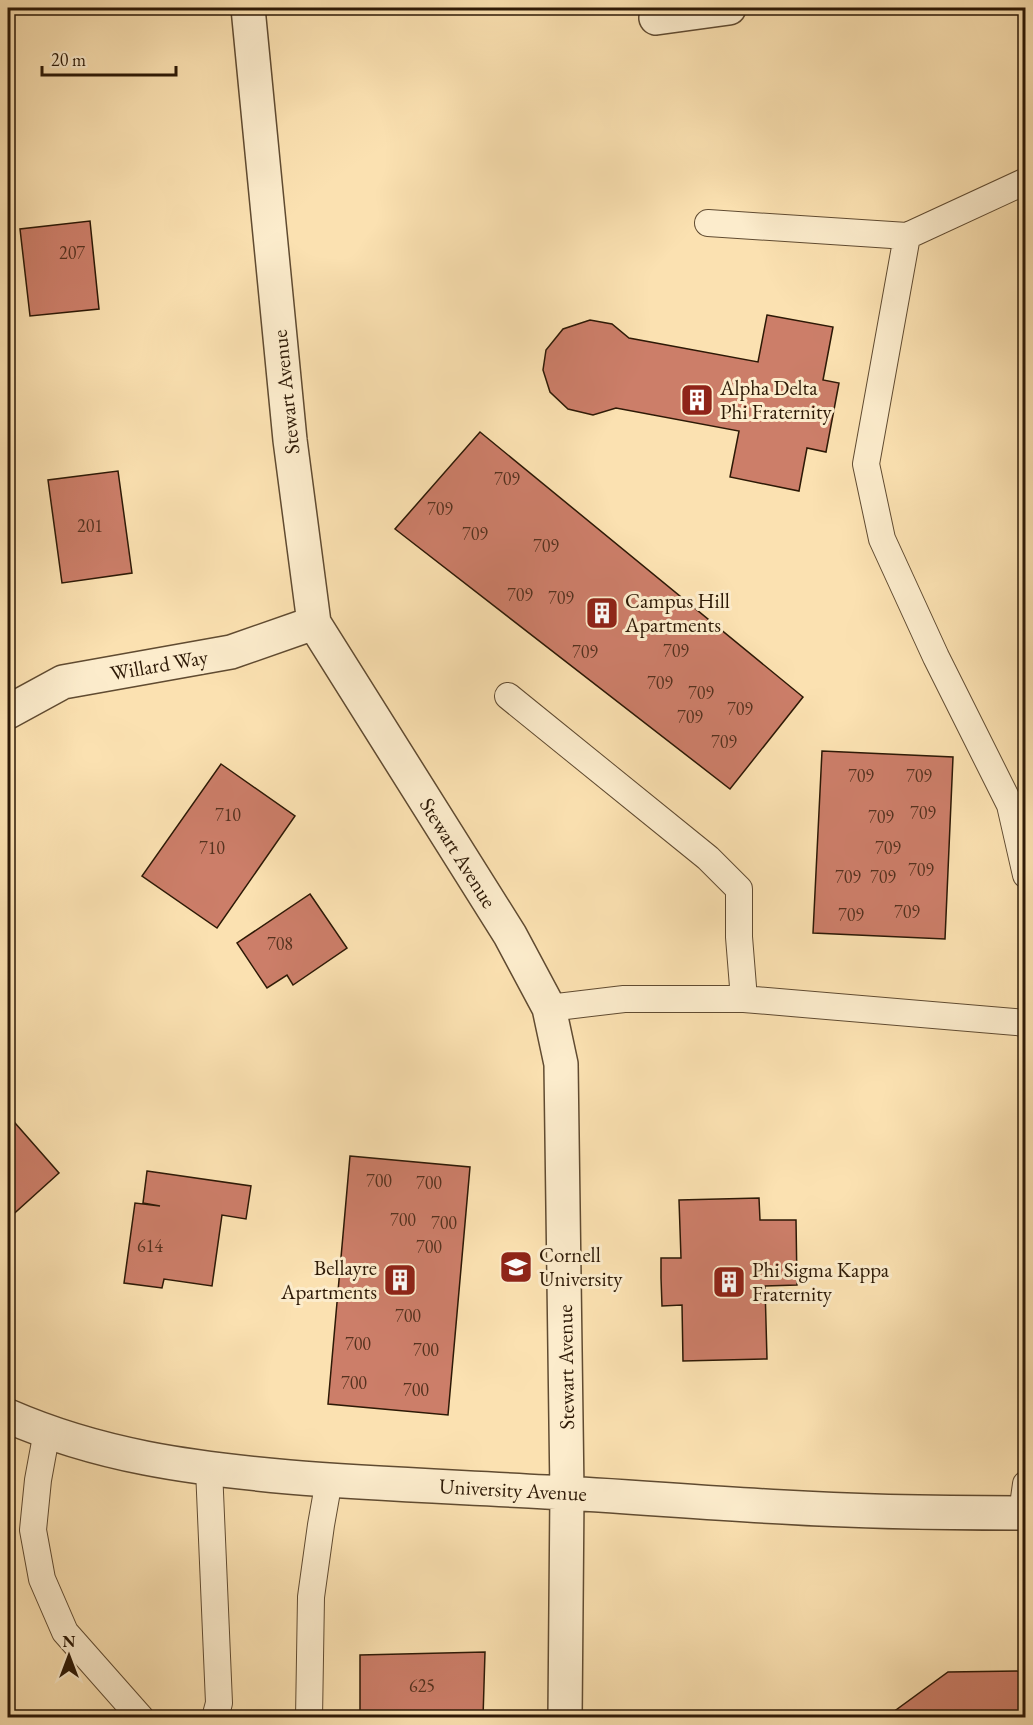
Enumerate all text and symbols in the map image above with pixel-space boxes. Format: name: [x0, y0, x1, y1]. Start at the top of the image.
scale bar: [42, 39, 176, 77]
text: 20 m: [51, 48, 86, 71]
house number: 207: [59, 241, 85, 264]
street label: Stewart Avenue: [266, 328, 305, 456]
place label: Alpha Delta Phi Fraternity: [719, 374, 833, 425]
building icon: Alpha Delta Phi Fraternity: [679, 382, 715, 418]
house number: 709: [494, 467, 520, 490]
house number: 709: [427, 497, 453, 520]
house number: 201: [77, 514, 103, 537]
house number: 709: [462, 522, 488, 545]
house number: 709: [533, 534, 559, 557]
house number: 709: [507, 583, 533, 606]
house number: 709: [548, 586, 574, 609]
place label: Campus Hill Apartments: [624, 587, 730, 638]
building icon: Campus Hill Apartments: [584, 595, 620, 631]
house number: 709: [663, 639, 689, 662]
house number: 709: [572, 640, 598, 663]
street label: Willard Way: [108, 642, 211, 686]
house number: 709: [647, 671, 673, 694]
house number: 709: [688, 681, 714, 704]
house number: 709: [727, 697, 753, 720]
house number: 709: [677, 705, 703, 728]
house number: 709: [711, 730, 737, 753]
house number: 709: [848, 764, 874, 787]
house number: 709: [906, 764, 932, 787]
street label: Stewart Avenue: [414, 793, 503, 913]
house number: 709: [910, 801, 936, 824]
house number: 710: [215, 803, 241, 826]
house number: 709: [868, 805, 894, 828]
house number: 710: [199, 836, 225, 859]
house number: 709: [875, 836, 901, 859]
house number: 709: [908, 858, 934, 881]
house number: 709: [835, 865, 861, 888]
house number: 709: [870, 865, 896, 888]
house number: 709: [894, 900, 920, 923]
house number: 709: [838, 903, 864, 926]
house number: 708: [267, 932, 293, 955]
house number: 700: [366, 1169, 392, 1192]
house number: 700: [416, 1171, 442, 1194]
house number: 700: [390, 1208, 416, 1231]
house number: 700: [431, 1211, 457, 1234]
house number: 614: [137, 1234, 163, 1257]
house number: 700: [416, 1235, 442, 1258]
place label: Cornell University: [539, 1241, 623, 1292]
school or university icon: Cornell University: [498, 1249, 534, 1285]
place label: Bellayre Apartments: [280, 1254, 377, 1305]
place label: Phi Sigma Kappa Fraternity: [752, 1256, 890, 1307]
building icon: Bellayre Apartments: [382, 1262, 418, 1298]
building icon: Phi Sigma Kappa Fraternity: [711, 1264, 747, 1300]
house number: 700: [395, 1304, 421, 1327]
street label: Stewart Avenue: [551, 1304, 580, 1430]
house number: 700: [345, 1332, 371, 1355]
house number: 700: [413, 1338, 439, 1361]
house number: 700: [341, 1371, 367, 1394]
house number: 700: [403, 1378, 429, 1401]
street label: University Avenue: [439, 1472, 588, 1507]
north arrow: [39, 1626, 99, 1686]
text: N: [63, 1631, 76, 1652]
house number: 625: [409, 1674, 435, 1697]

